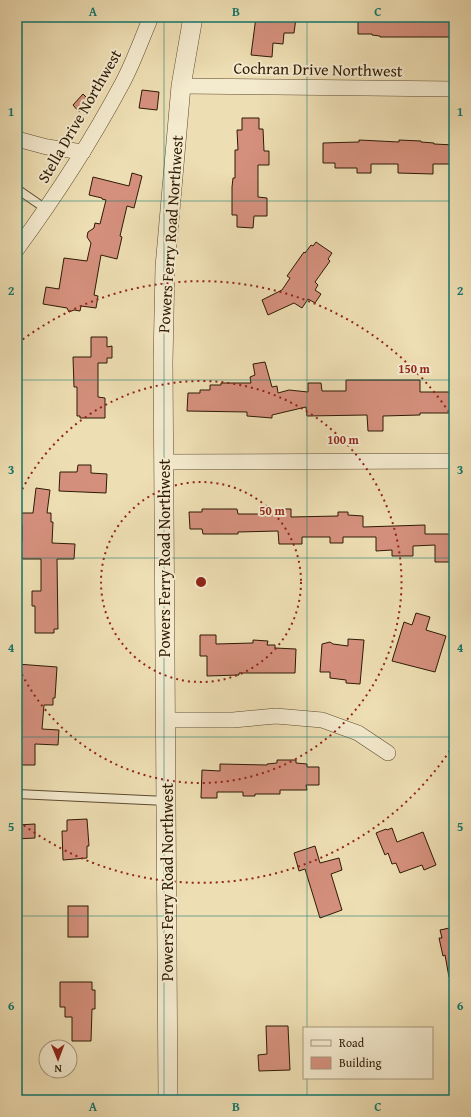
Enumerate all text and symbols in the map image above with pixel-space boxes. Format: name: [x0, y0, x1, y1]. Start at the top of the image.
text: A: [89, 2, 98, 21]
text: B: [232, 2, 240, 21]
text: C: [374, 2, 382, 21]
street label: Stella Drive Northwest: [31, 44, 127, 187]
street label: Cochran Drive Northwest: [233, 56, 403, 82]
text: 1: [8, 102, 14, 121]
text: 1: [457, 102, 463, 121]
street label: Powers Ferry Road Northwest: [151, 134, 189, 334]
text: 2: [8, 281, 15, 300]
text: 2: [457, 281, 464, 300]
text: 150 m: [398, 360, 431, 377]
text: 100 m: [327, 431, 360, 448]
street label: Powers Ferry Road Northwest: [152, 459, 176, 657]
text: 3: [8, 460, 14, 479]
text: 3: [457, 460, 463, 479]
text: 50 m: [259, 502, 285, 519]
centre of rings: [194, 575, 208, 589]
text: 4: [8, 638, 15, 657]
text: 4: [457, 638, 464, 657]
street label: Powers Ferry Road Northwest: [155, 783, 179, 981]
text: 5: [8, 817, 15, 836]
text: 5: [457, 817, 464, 836]
text: 6: [8, 996, 15, 1015]
text: 6: [457, 996, 464, 1015]
legend: [303, 1027, 433, 1079]
text: Road: [339, 1034, 365, 1051]
north arrow: [38, 1039, 78, 1079]
text: Building: [339, 1054, 382, 1071]
text: N: [54, 1061, 62, 1077]
text: A: [89, 1097, 98, 1116]
text: B: [232, 1097, 240, 1116]
text: C: [374, 1097, 382, 1116]

